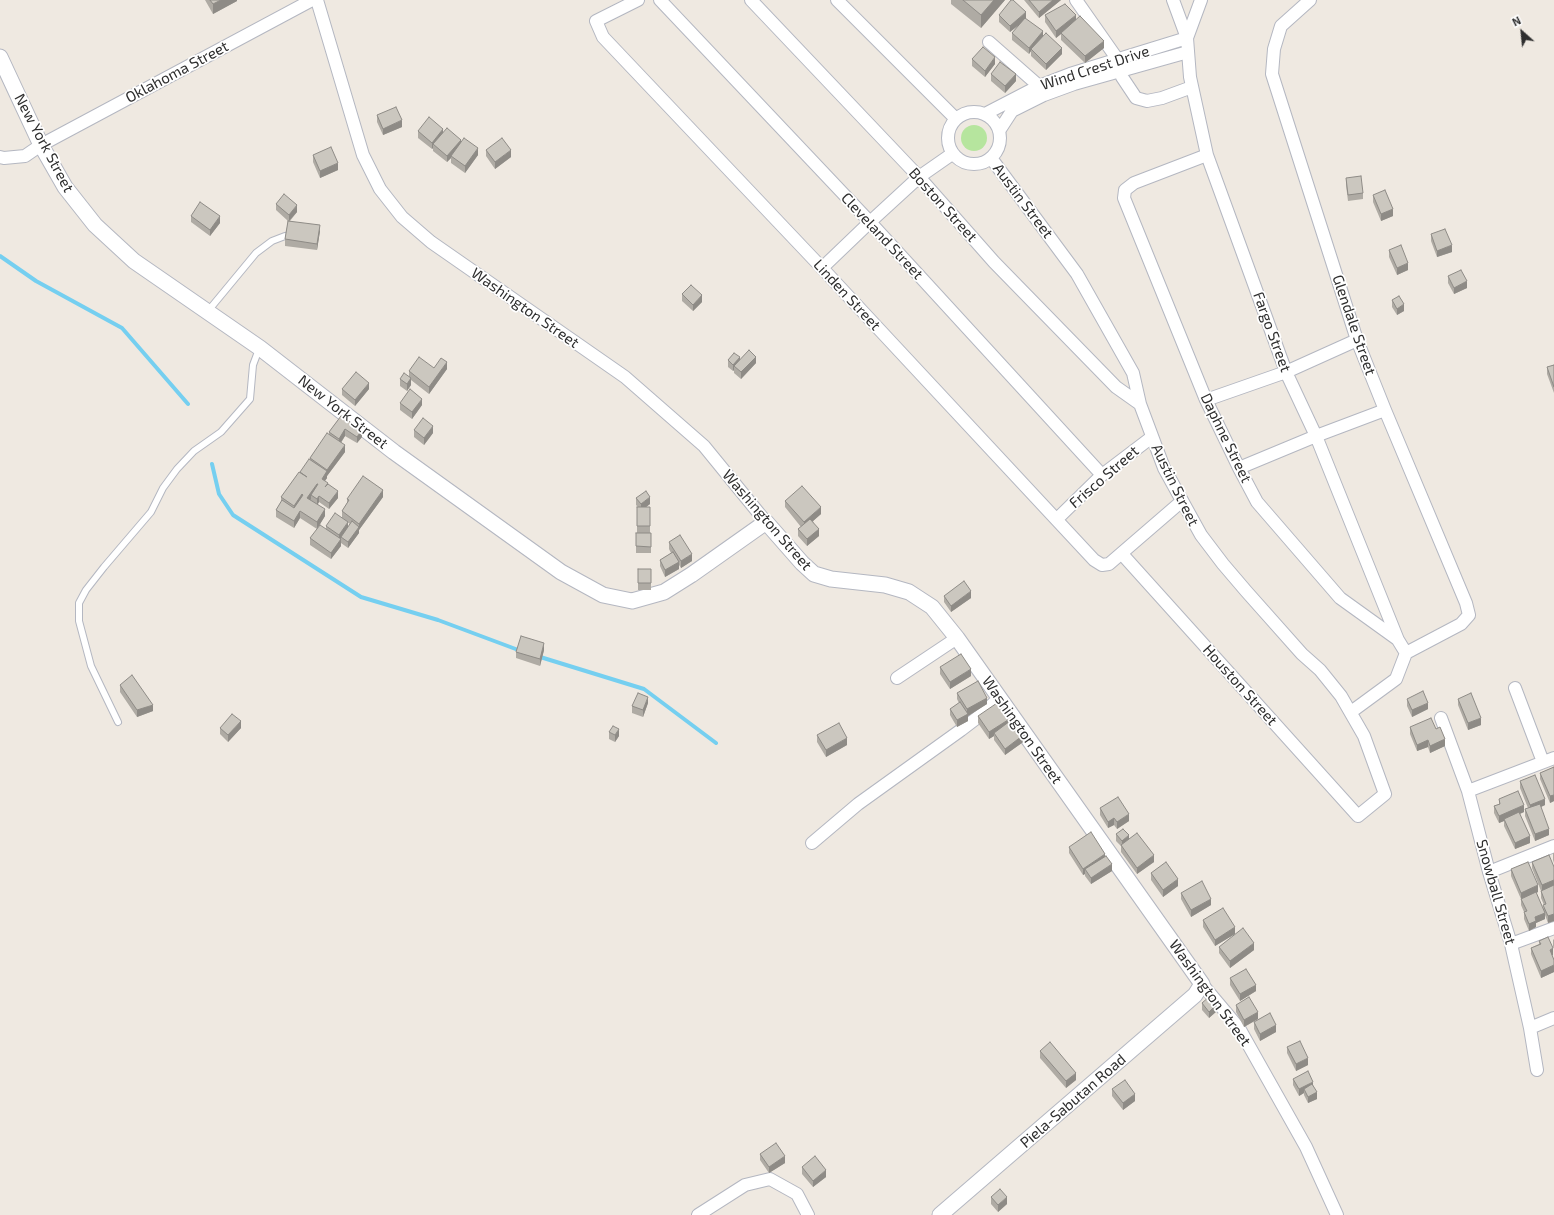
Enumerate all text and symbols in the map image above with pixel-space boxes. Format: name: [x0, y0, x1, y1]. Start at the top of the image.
north arrow: [1502, 12, 1542, 52]
text: N: [1510, 13, 1523, 28]
street label: Oklahoma Street: [122, 37, 232, 107]
street label: Wind Crest Drive: [1038, 42, 1152, 94]
street label: New York Street: [10, 91, 78, 195]
street label: Austin Street: [989, 160, 1057, 242]
street label: Boston Street: [905, 164, 981, 246]
street label: Cleveland Street: [837, 189, 927, 283]
street label: Linden Street: [810, 256, 884, 334]
street label: Washington Street: [468, 264, 582, 352]
street label: Glendale Street: [1328, 272, 1380, 378]
street label: Fargo Street: [1249, 290, 1295, 374]
street label: New York Street: [294, 371, 392, 453]
street label: Daphne Street: [1197, 390, 1255, 486]
street label: Austin Street: [1147, 441, 1203, 529]
street label: Frisco Street: [1066, 442, 1142, 512]
street label: Washington Street: [718, 466, 816, 574]
street label: Houston Street: [1199, 641, 1281, 729]
street label: Washington Street: [978, 673, 1066, 787]
street label: Snowball Street: [1472, 837, 1520, 947]
street label: Washington Street: [1165, 936, 1255, 1050]
street label: Piela-Sabutan Road: [1016, 1050, 1130, 1152]

